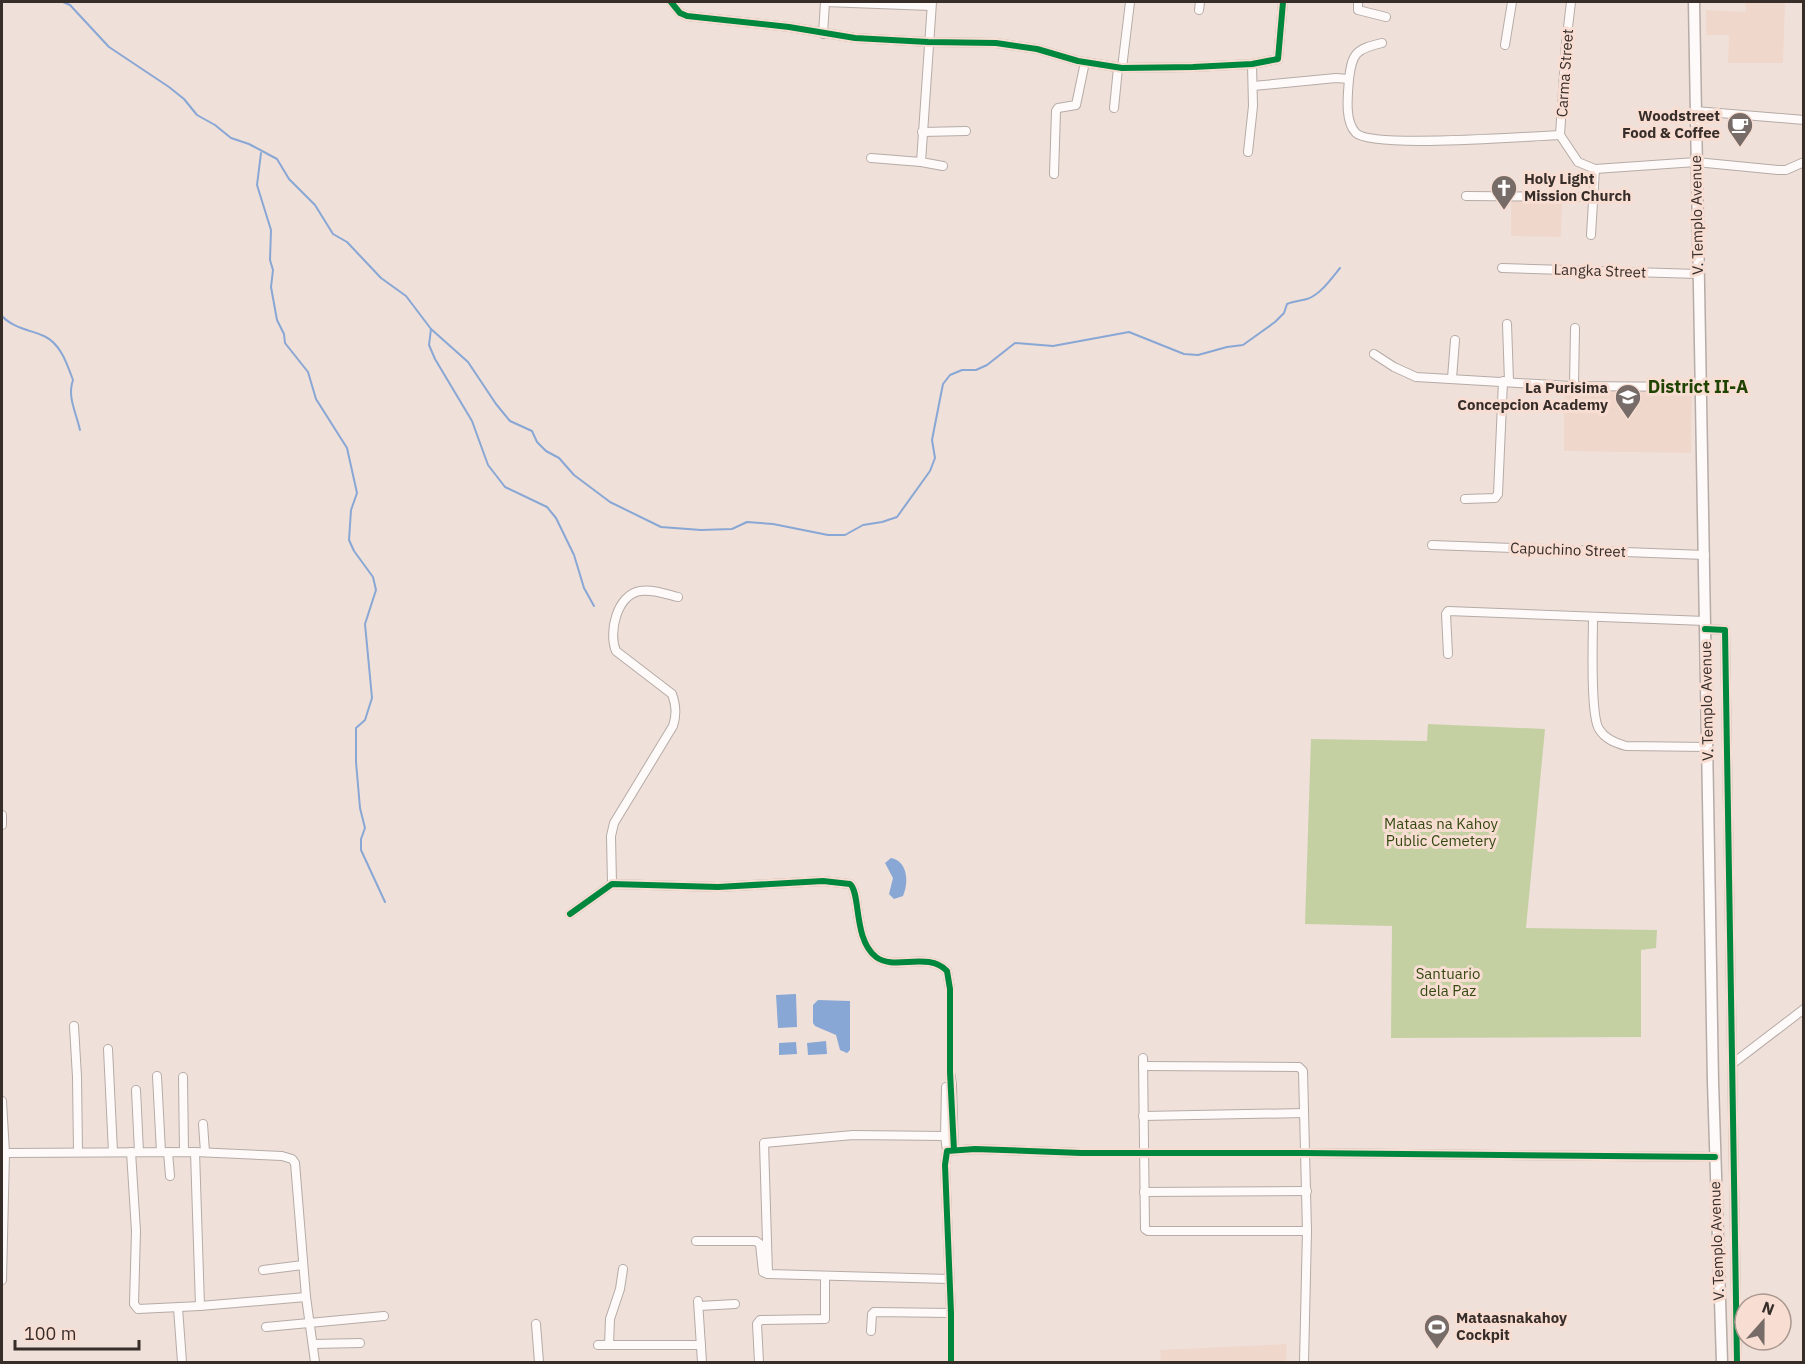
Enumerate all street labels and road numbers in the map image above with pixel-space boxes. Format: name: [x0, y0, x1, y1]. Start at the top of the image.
street label: Carma Street: [1552, 28, 1577, 118]
street label: V. Templo Avenue: [1686, 155, 1707, 275]
street label: Langka Street: [1553, 259, 1647, 282]
street label: Capuchino Street: [1510, 538, 1626, 561]
street label: V. Templo Avenue: [1696, 641, 1717, 761]
street label: V. Templo Avenue: [1705, 1181, 1728, 1301]

